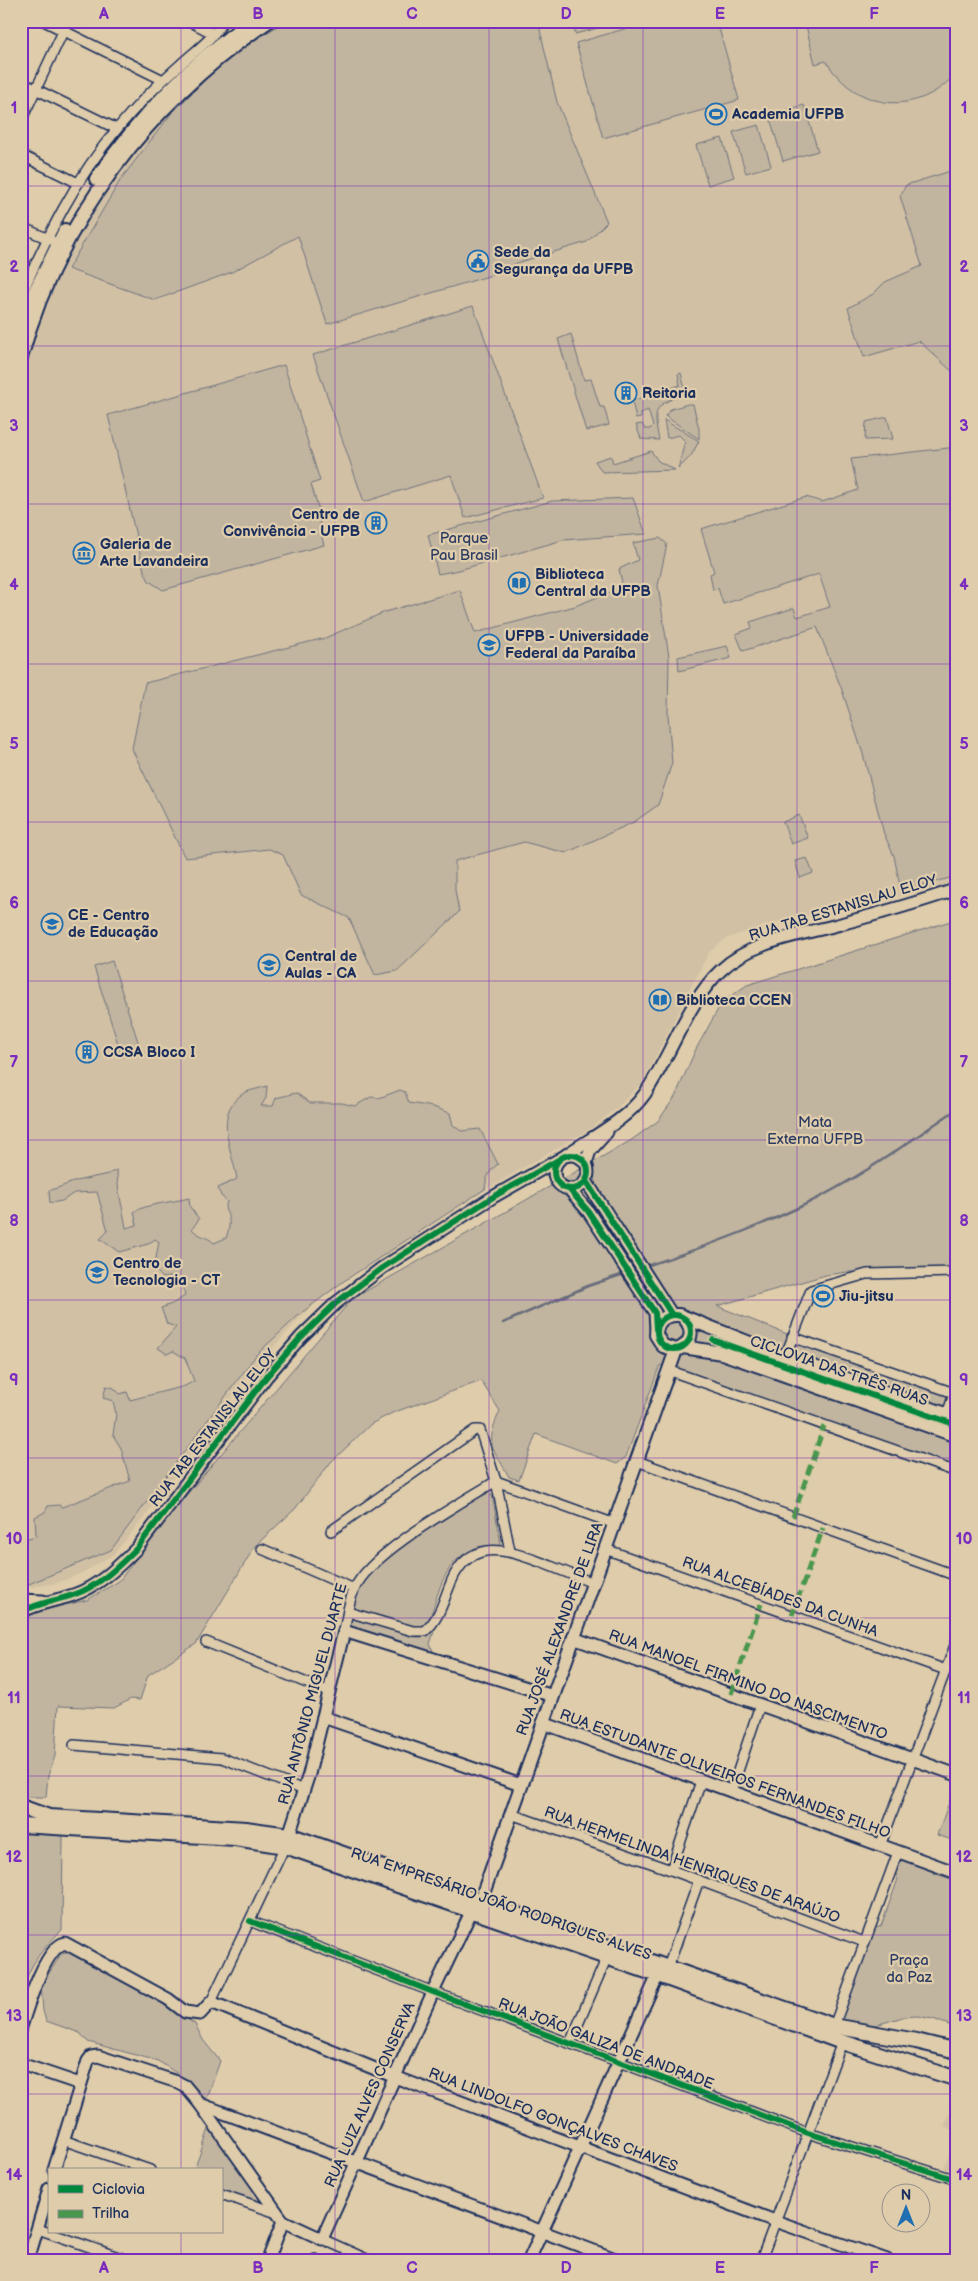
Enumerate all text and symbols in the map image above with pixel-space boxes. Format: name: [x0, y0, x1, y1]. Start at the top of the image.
text: A: [98, 5, 109, 24]
text: B: [252, 5, 264, 24]
text: C: [406, 5, 418, 24]
text: D: [560, 5, 572, 24]
text: E: [715, 5, 725, 24]
text: F: [869, 5, 879, 24]
text: 1: [11, 99, 17, 118]
text: 1: [961, 99, 967, 118]
sports icon: Academia UFPB: [704, 102, 728, 126]
place label: Academia UFPB: [731, 105, 845, 124]
place label: Sede da Segurança da UFPB: [494, 243, 634, 279]
public building icon: Sede da Segurança da UFPB: [466, 249, 490, 273]
text: 2: [9, 258, 19, 277]
text: 2: [959, 258, 969, 277]
building icon: Reitoria: [614, 381, 638, 405]
place label: Reitoria: [642, 384, 696, 403]
text: 3: [9, 417, 19, 436]
text: 3: [959, 417, 969, 436]
place label: Centro de Convivência - UFPB: [223, 505, 360, 541]
building icon: Centro de Convivência - UFPB: [364, 511, 388, 535]
park label: Parque Pau Brasil: [430, 529, 498, 565]
place label: Galeria de Arte Lavandeira: [99, 535, 209, 571]
museum icon: Galeria de Arte Lavandeira: [72, 541, 96, 565]
place label: Biblioteca Central da UFPB: [535, 565, 651, 601]
library icon: Biblioteca Central da UFPB: [507, 571, 531, 595]
text: 4: [9, 576, 19, 595]
text: 4: [959, 576, 969, 595]
place label: UFPB - Universidade Federal da Paraíba: [505, 627, 649, 663]
school or university icon: UFPB - Universidade Federal da Paraíba: [477, 633, 501, 657]
text: 5: [9, 735, 19, 754]
text: 5: [959, 735, 969, 754]
street label: RUA TAB ESTANISLAU ELOY: [747, 870, 939, 946]
text: 6: [9, 894, 19, 913]
text: 6: [959, 894, 969, 913]
place label: CE - Centro de Educação: [68, 906, 159, 942]
school or university icon: CE - Centro de Educação: [40, 912, 64, 936]
place label: Central de Aulas - CA: [284, 947, 357, 983]
school or university icon: Central de Aulas - CA: [257, 953, 281, 977]
library icon: Biblioteca CCEN: [648, 988, 672, 1012]
place label: Biblioteca CCEN: [676, 991, 792, 1010]
building icon: CCSA Bloco I: [75, 1040, 99, 1064]
place label: CCSA Bloco I: [103, 1043, 195, 1062]
text: 7: [10, 1053, 19, 1072]
text: 7: [960, 1053, 969, 1072]
park label: Mata Externa UFPB: [767, 1113, 863, 1149]
text: 8: [9, 1212, 19, 1231]
text: 8: [959, 1212, 969, 1231]
place label: Centro de Tecnologia - CT: [113, 1254, 221, 1290]
school or university icon: Centro de Tecnologia - CT: [85, 1260, 109, 1284]
sports icon: Jiu-jitsu: [811, 1284, 835, 1308]
place label: Jiu-jitsu: [839, 1287, 894, 1306]
street label: CICLOVIA DAS TRÊS RUAS: [747, 1332, 931, 1410]
street label: RUA TAB ESTANISLAU ELOY: [145, 1345, 281, 1511]
text: 9: [9, 1371, 19, 1390]
text: 9: [959, 1371, 969, 1390]
street label: RUA JOSÉ ALEXANDRE DE LIRA: [512, 1519, 608, 1738]
text: 10: [6, 1530, 22, 1549]
text: 10: [956, 1530, 972, 1549]
street label: RUA ALCEBÍADES DA CUNHA: [679, 1553, 881, 1642]
street label: RUA ANTÔNIO MIGUEL DUARTE: [274, 1581, 352, 1807]
street label: RUA MANOEL FIRMINO DO NASCIMENTO: [606, 1626, 890, 1744]
text: 11: [7, 1689, 21, 1708]
text: 11: [957, 1689, 971, 1708]
street label: RUA ESTUDANTE OLIVEIROS FERNANDES FILHO: [557, 1705, 893, 1843]
street label: RUA HERMELINDA HENRIQUES DE ARAÚJO: [541, 1802, 843, 1928]
street label: RUA EMPRESÁRIO JOÃO RODRIGUES ALVES: [348, 1843, 654, 1965]
text: 12: [6, 1848, 23, 1867]
text: 12: [956, 1848, 973, 1867]
park label: Praça da Paz: [886, 1951, 933, 1987]
street label: RUA JOÃO GALIZA DE ANDRADE: [496, 1994, 717, 2094]
street label: RUA LUIZ ALVES CONSERVA: [320, 1999, 420, 2191]
text: 13: [6, 2007, 22, 2026]
text: 13: [956, 2007, 972, 2026]
street label: RUA LINDOLFO GONÇALVES CHAVES: [426, 2064, 680, 2176]
text: 14: [6, 2166, 23, 2185]
text: 14: [956, 2166, 973, 2185]
legend: [48, 2168, 222, 2234]
text: Ciclovia: [92, 2180, 145, 2199]
north arrow: [880, 2184, 930, 2234]
text: N: [901, 2187, 911, 2204]
text: Trilha: [92, 2204, 129, 2223]
text: A: [98, 2259, 109, 2278]
text: B: [252, 2259, 264, 2278]
text: C: [406, 2259, 418, 2278]
text: D: [560, 2259, 572, 2278]
text: E: [715, 2259, 725, 2278]
text: F: [869, 2259, 879, 2278]

